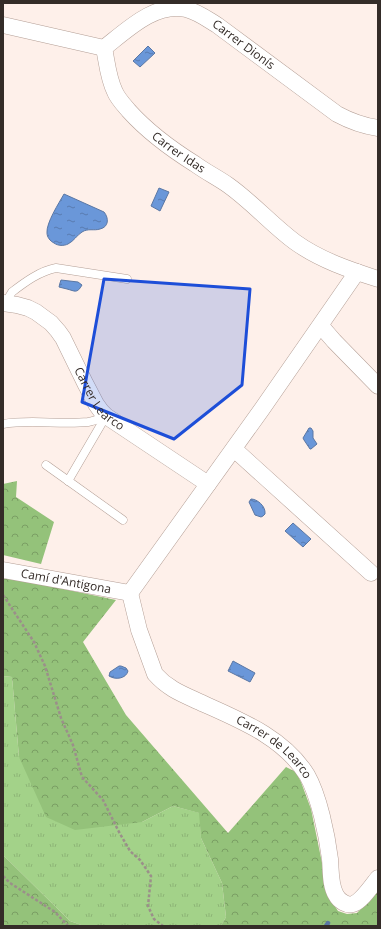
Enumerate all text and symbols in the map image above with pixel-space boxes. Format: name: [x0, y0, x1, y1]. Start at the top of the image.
street label: Carrer Dionís: [209, 15, 279, 73]
street label: Carrer Idas: [148, 127, 209, 177]
street label: Carrer Learco: [71, 364, 128, 434]
street label: Camí d'Antigona: [20, 564, 113, 597]
street label: Carrer de Learco: [234, 711, 316, 782]

